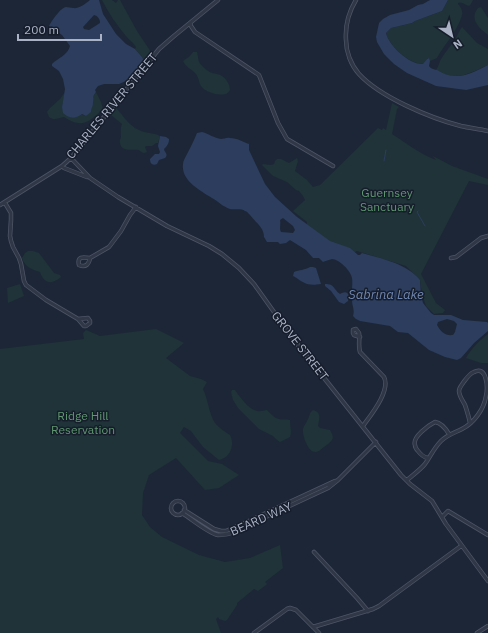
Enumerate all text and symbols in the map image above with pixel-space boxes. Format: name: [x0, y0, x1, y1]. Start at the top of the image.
scale bar: [18, 16, 101, 42]
north arrow: [432, 16, 472, 56]
text: 200 m: [24, 22, 59, 37]
text: N: [450, 36, 465, 52]
street label: CHARLES RIVER STREET: [63, 50, 160, 162]
park label: Guernsey Sanctuary: [360, 185, 414, 214]
water label: Sabrina Lake: [348, 286, 424, 303]
street label: GROVE STREET: [269, 308, 332, 383]
park label: Ridge Hill Reservation: [51, 408, 115, 437]
street label: BEARD WAY: [228, 498, 294, 539]

